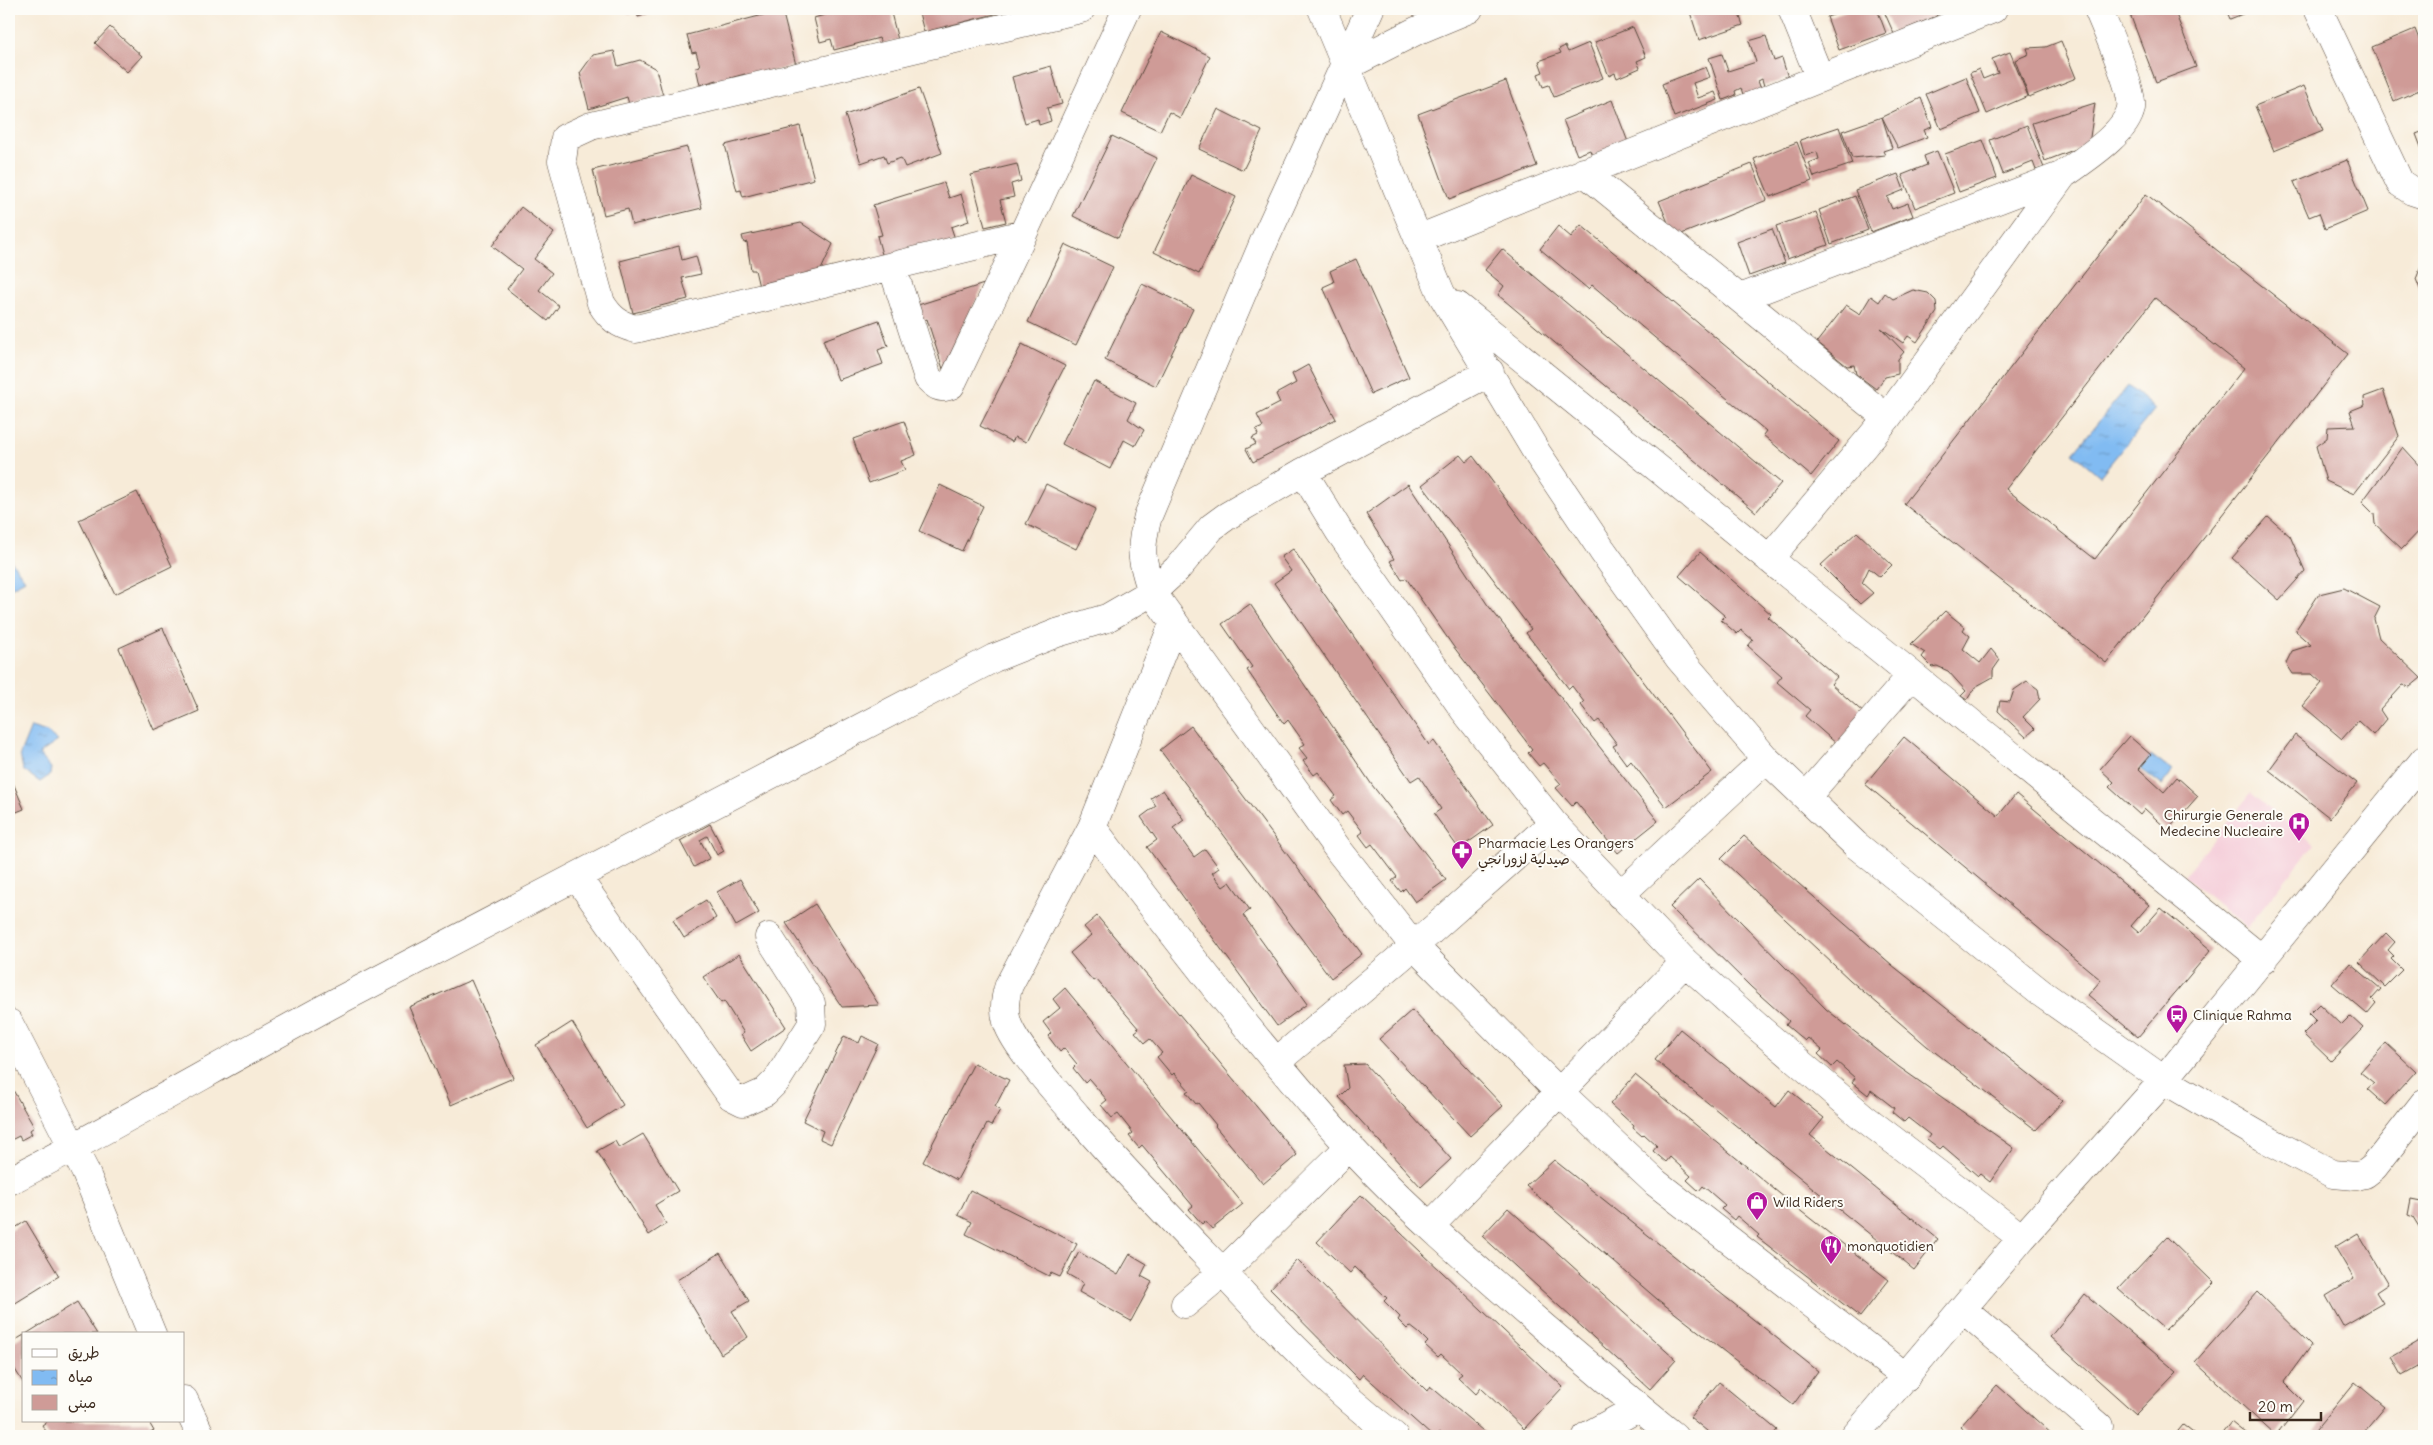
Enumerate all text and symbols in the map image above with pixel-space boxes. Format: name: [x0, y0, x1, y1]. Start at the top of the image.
place label: Chirurgie Generale Medecine Nucleaire: [2160, 806, 2283, 840]
hospital icon: Chirurgie Generale Medecine Nucleaire: [2287, 811, 2311, 842]
place label: Pharmacie Les Orangers صيدلية لزورانجي: [1478, 834, 1634, 872]
pharmacy icon: Pharmacie Les Orangers صيدلية لزورانجي: [1450, 839, 1474, 870]
bus stop icon: Clinique Rahma: [2165, 1003, 2189, 1034]
place label: Clinique Rahma: [2193, 1006, 2292, 1024]
shop icon: Wild Riders: [1745, 1190, 1769, 1221]
place label: Wild Riders: [1773, 1193, 1843, 1211]
restaurant icon: monquotidien: [1819, 1234, 1843, 1265]
place label: monquotidien: [1847, 1237, 1934, 1255]
legend: [22, 1332, 185, 1422]
text: طريق: [68, 1343, 100, 1362]
text: مياه: [68, 1367, 93, 1386]
scale bar: [2250, 1390, 2322, 1422]
text: مبنى: [68, 1393, 96, 1413]
text: 20 m: [2258, 1397, 2293, 1416]

